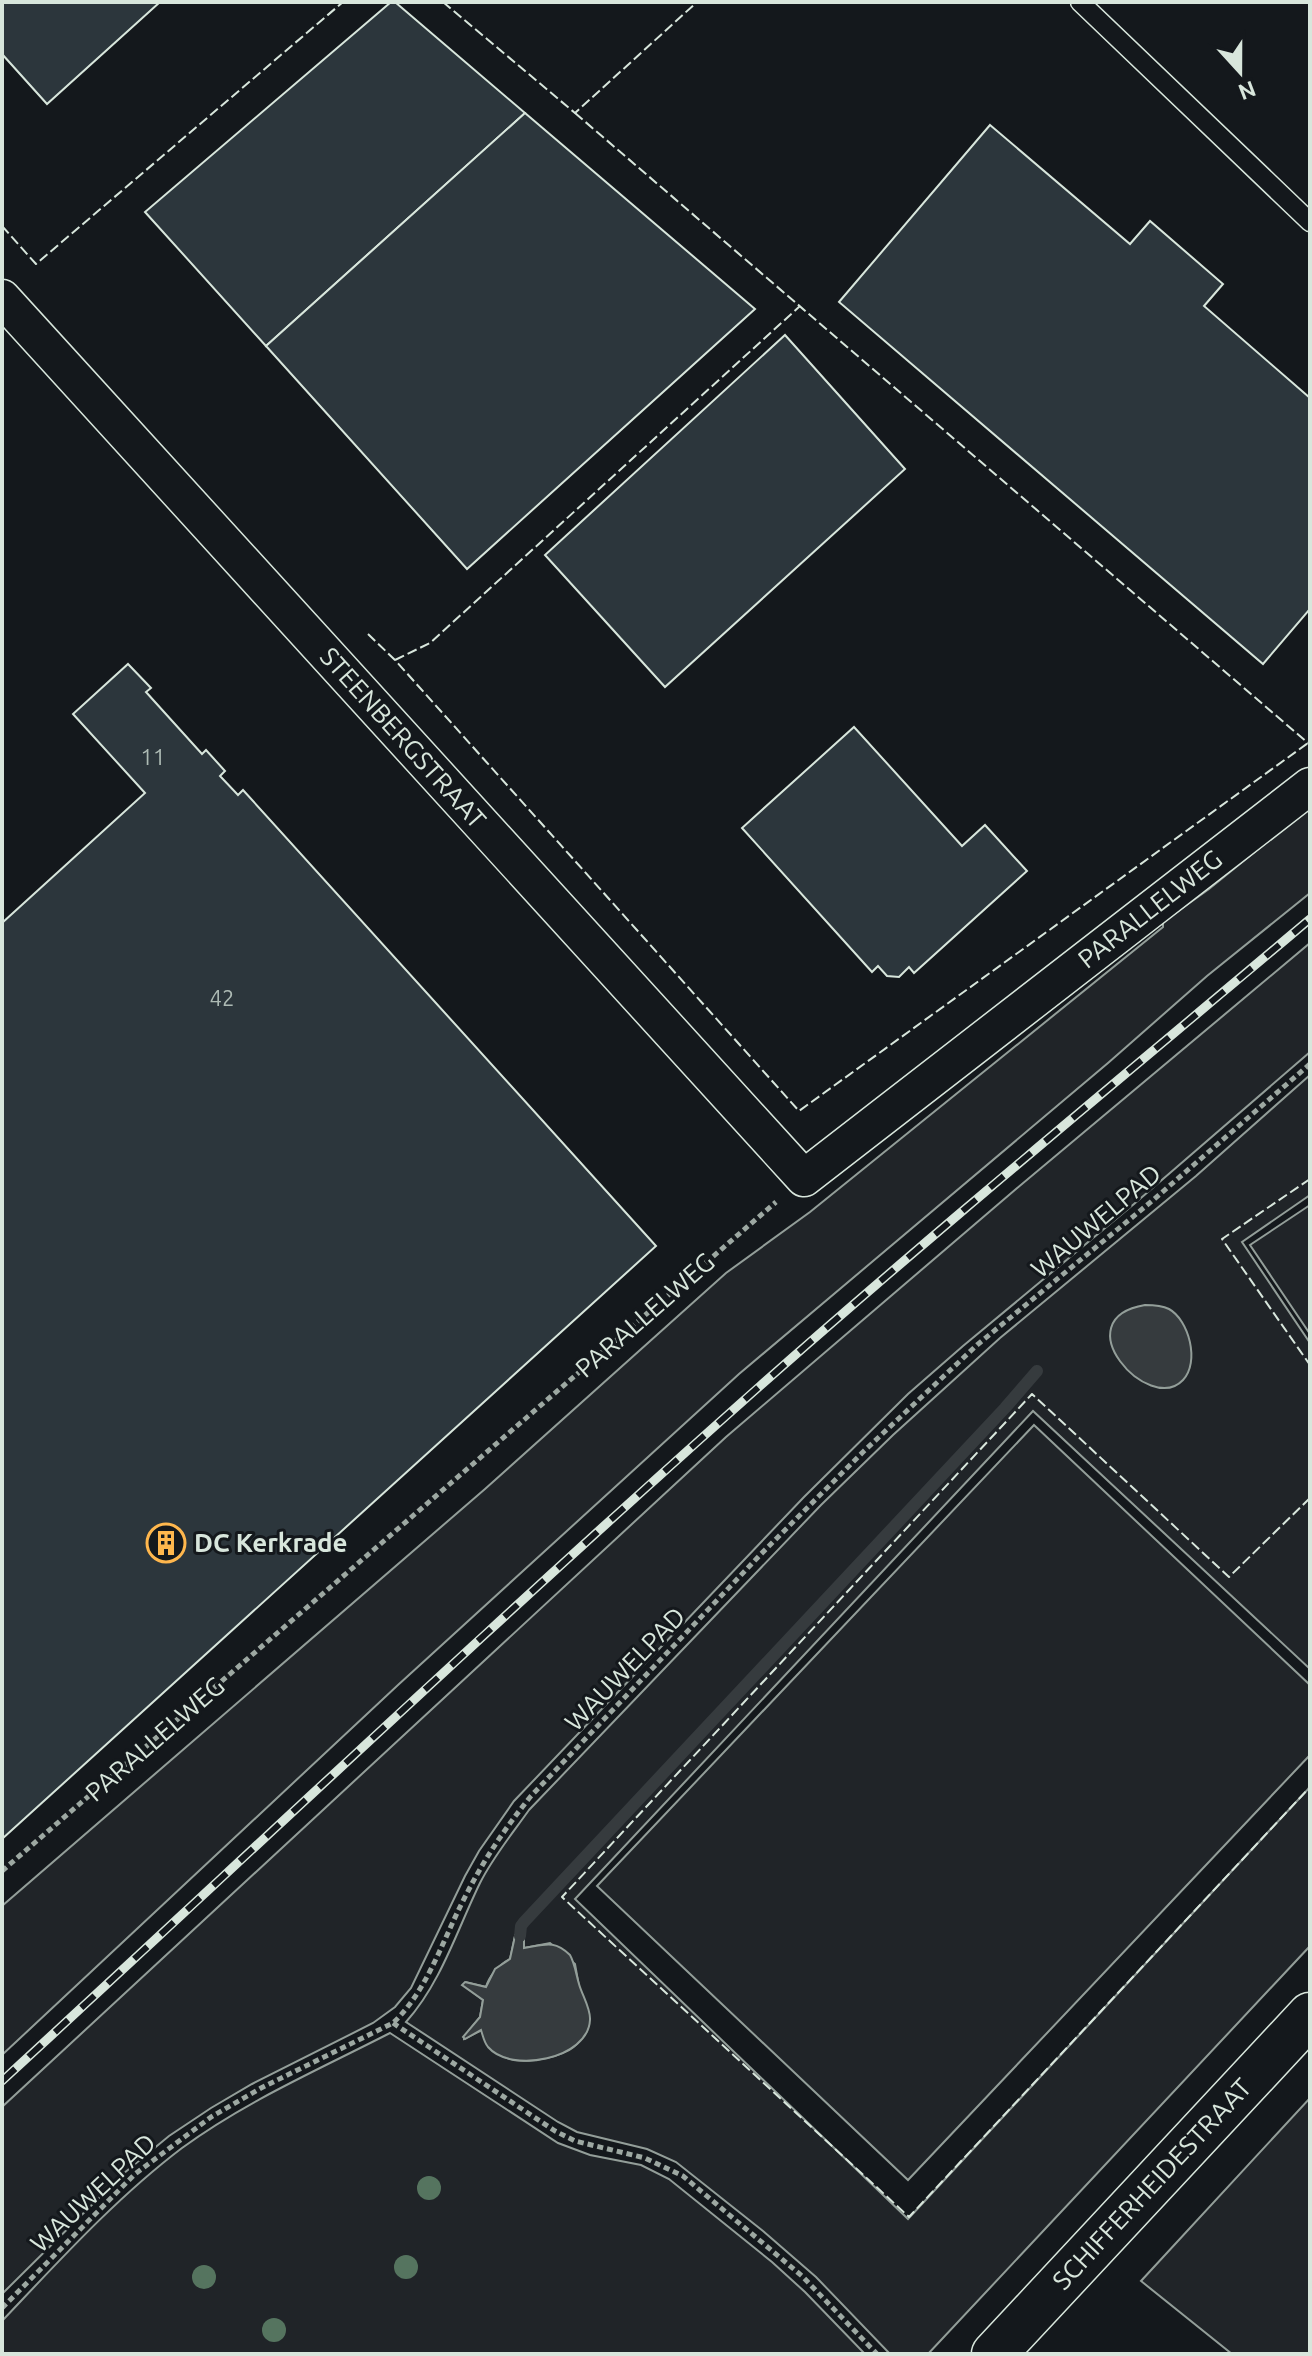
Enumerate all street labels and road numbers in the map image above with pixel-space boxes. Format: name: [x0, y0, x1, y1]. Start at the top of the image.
street label: STEENBERGSTRAAT: [315, 641, 492, 834]
street label: PARALLELWEG: [1072, 844, 1227, 974]
street label: WAUWELPAD: [1025, 1158, 1166, 1283]
street label: PARALLELWEG: [569, 1247, 720, 1383]
street label: WAUWELPAD: [559, 1601, 691, 1736]
street label: PARALLELWEG: [79, 1671, 230, 1807]
street label: SCHIFFERHEIDESTRAAT: [1046, 2072, 1257, 2295]
street label: WAUWELPAD: [24, 2128, 161, 2258]

